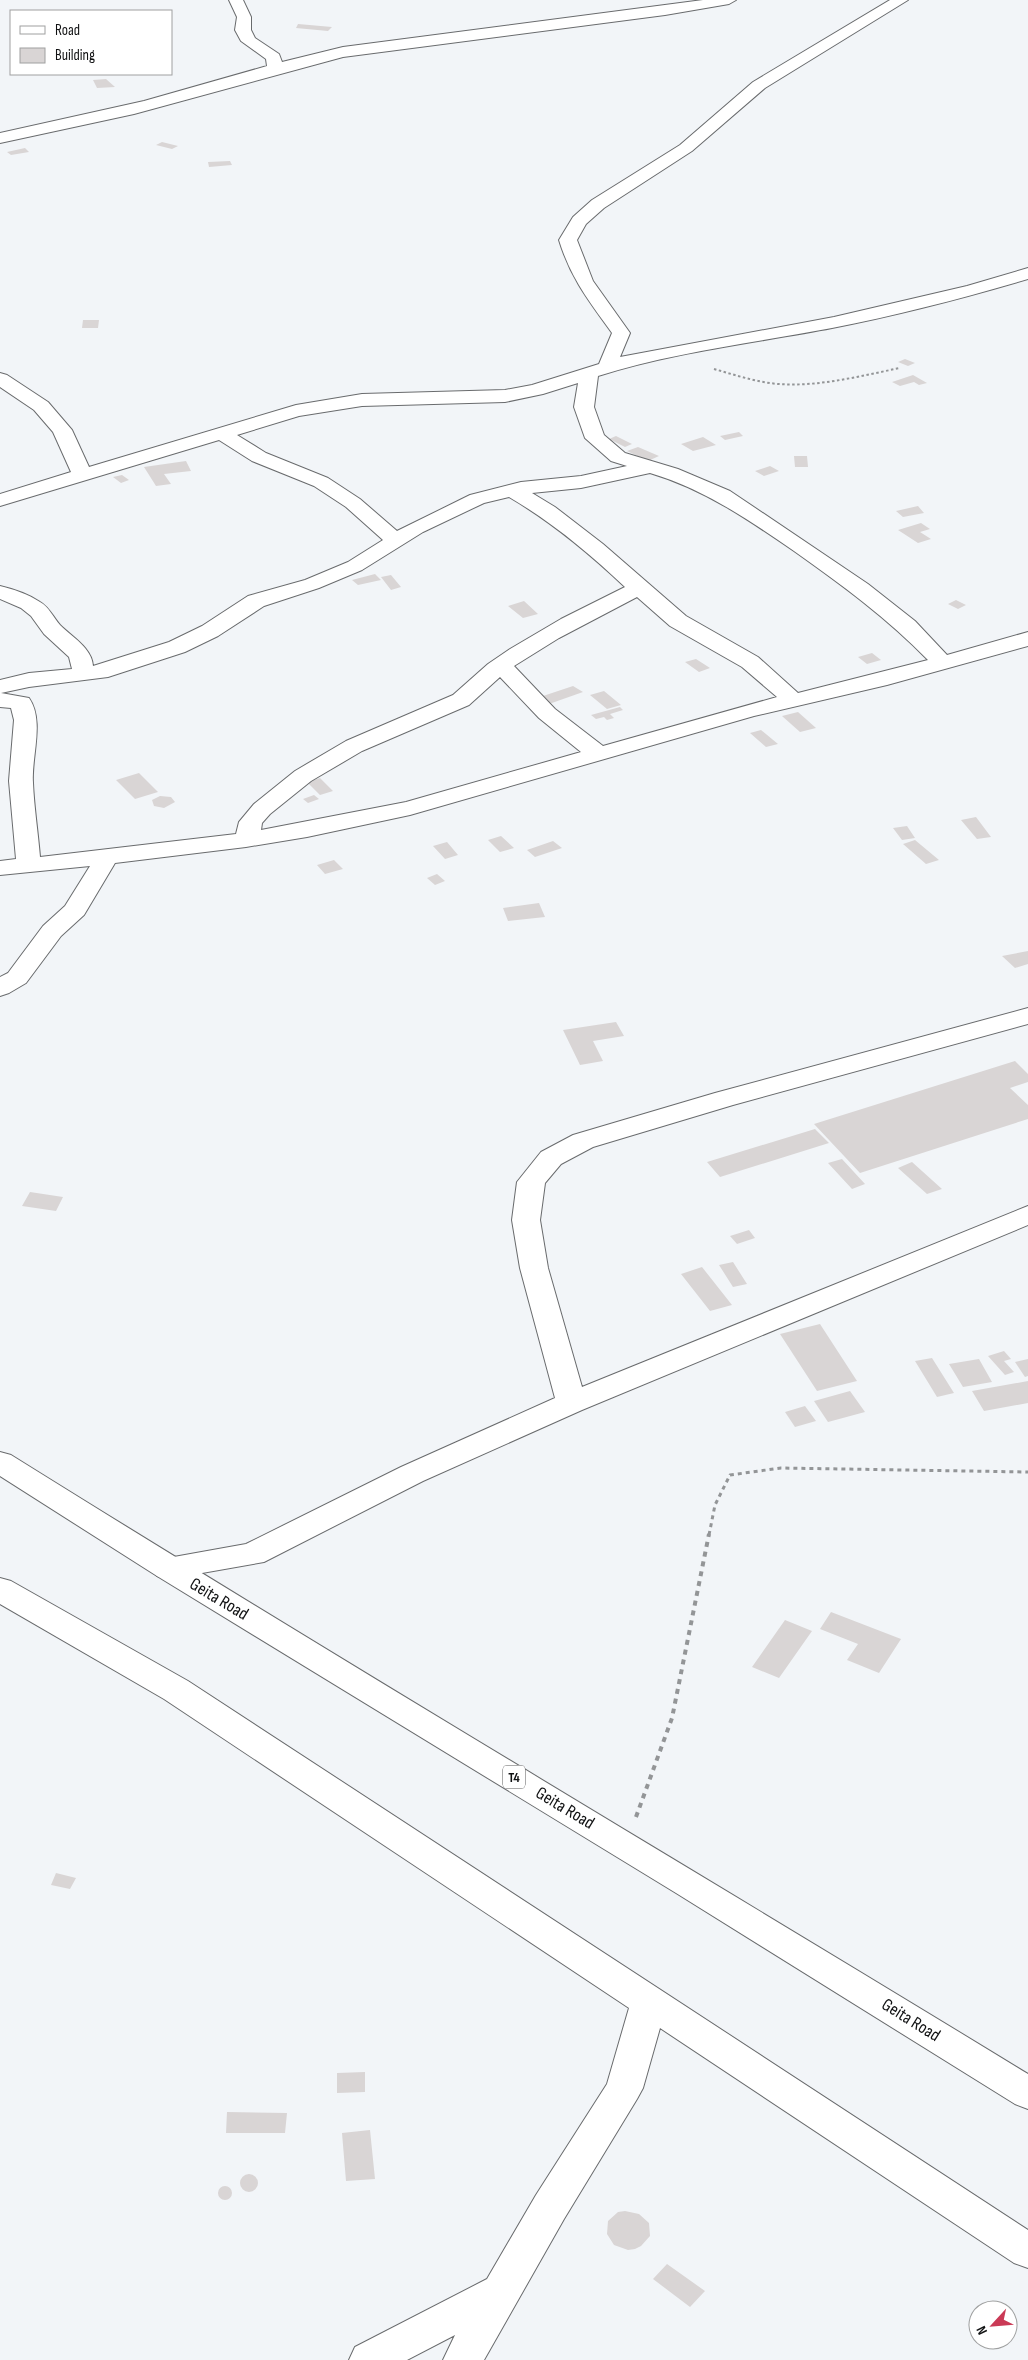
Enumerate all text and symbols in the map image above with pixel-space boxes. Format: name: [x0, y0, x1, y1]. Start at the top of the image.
legend: [10, 10, 172, 75]
text: Road: [55, 21, 80, 40]
text: Building: [55, 46, 95, 65]
street label: Geita Road: [186, 1573, 252, 1625]
road number: T4: [503, 1765, 525, 1788]
street label: Geita Road: [532, 1782, 598, 1834]
street label: Geita Road: [878, 1994, 944, 2046]
north arrow: [968, 2300, 1018, 2350]
text: N: [972, 2323, 991, 2338]

